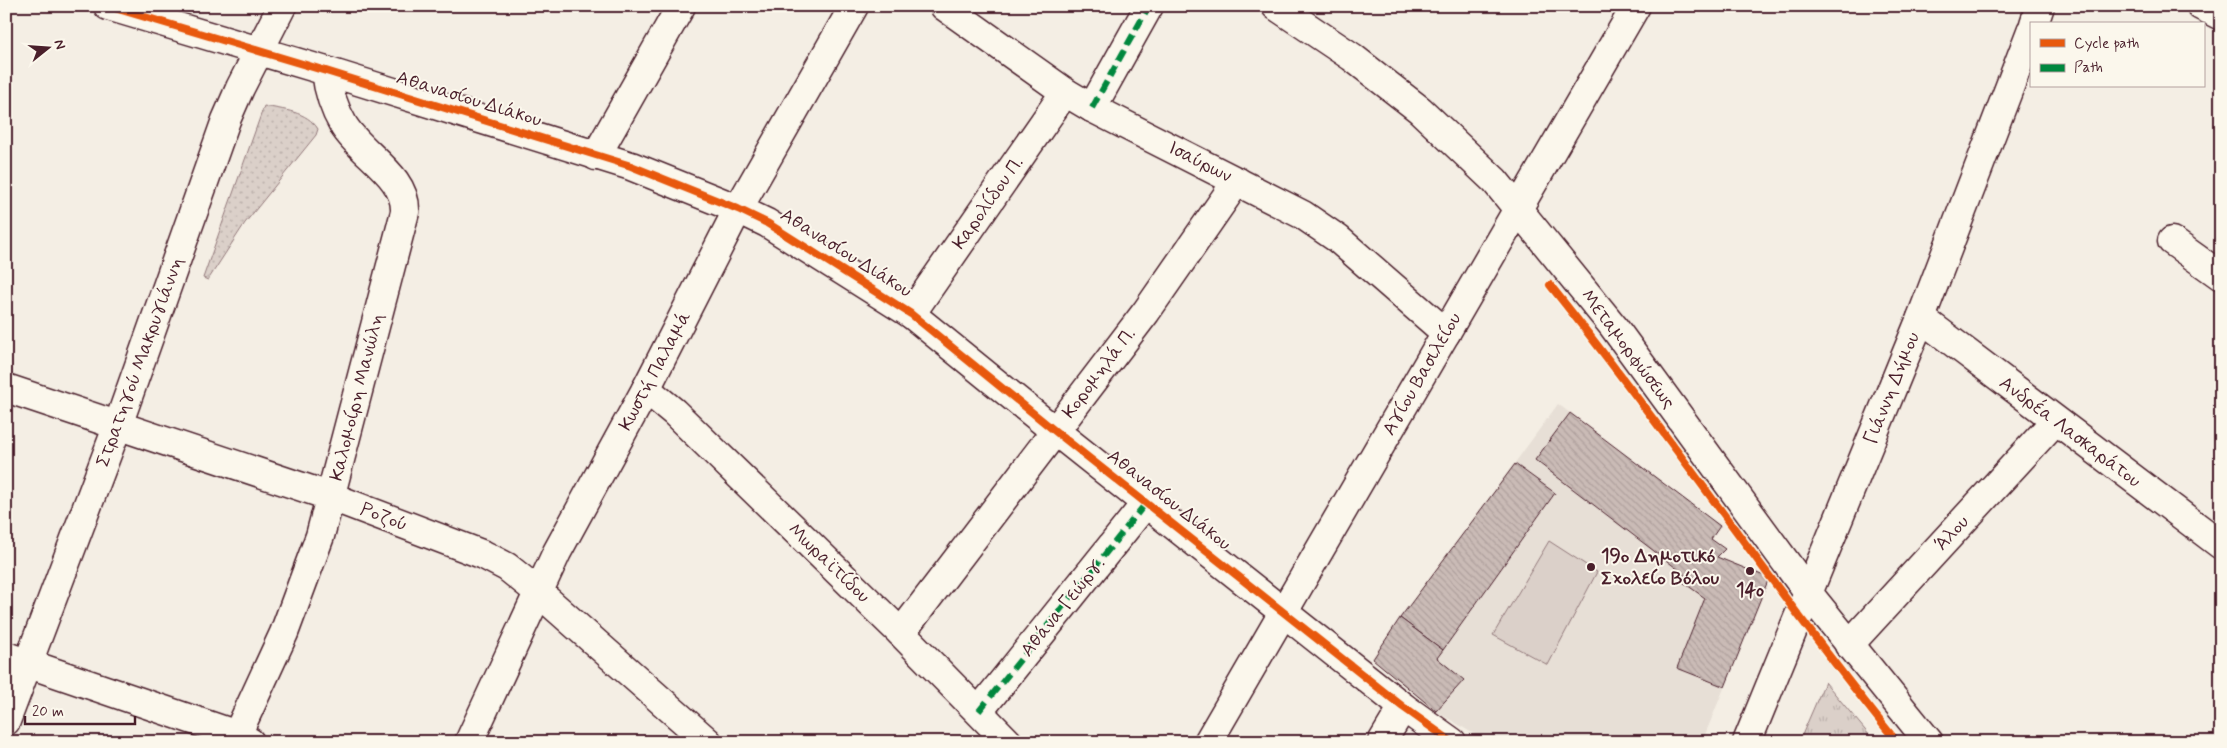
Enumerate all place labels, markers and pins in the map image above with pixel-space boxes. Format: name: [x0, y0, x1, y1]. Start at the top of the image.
place label: 19ο Δημοτικό Σχολείο Βόλου: [1601, 544, 1719, 591]
marker: 19ο Δημοτικό Σχολείο Βόλου: [1585, 561, 1597, 573]
marker: 14o: [1744, 565, 1756, 577]
place label: 14o: [1736, 578, 1764, 603]

